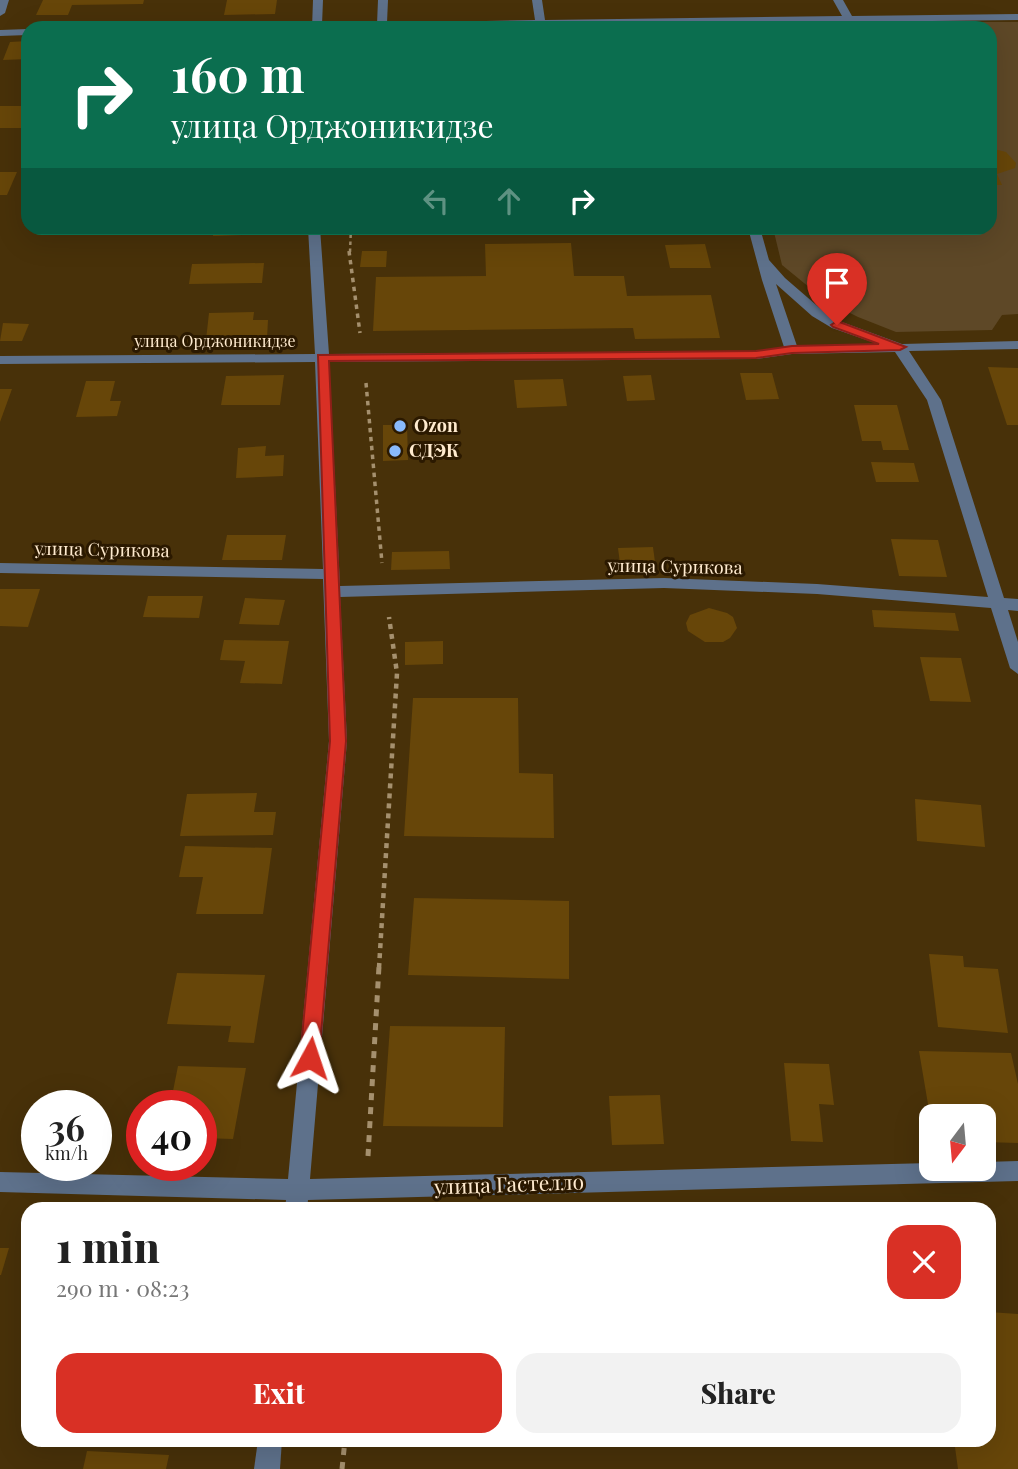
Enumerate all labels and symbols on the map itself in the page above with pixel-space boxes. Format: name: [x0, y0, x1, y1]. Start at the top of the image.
pin: [807, 253, 867, 325]
street label: улица Орджоникидзе: [133, 330, 296, 351]
place label: Ozon: [414, 413, 458, 437]
marker: Ozon: [392, 418, 408, 434]
place label: СДЭК: [409, 438, 459, 462]
marker: СДЭК: [387, 443, 403, 459]
street label: улица Сурикова: [33, 536, 170, 562]
street label: улица Сурикова: [606, 553, 743, 579]
position arrow: [273, 1021, 347, 1095]
speed limit sign: 40: [126, 1090, 217, 1181]
north arrow: [919, 1104, 996, 1181]
street label: улица Гастелло: [432, 1166, 584, 1200]

